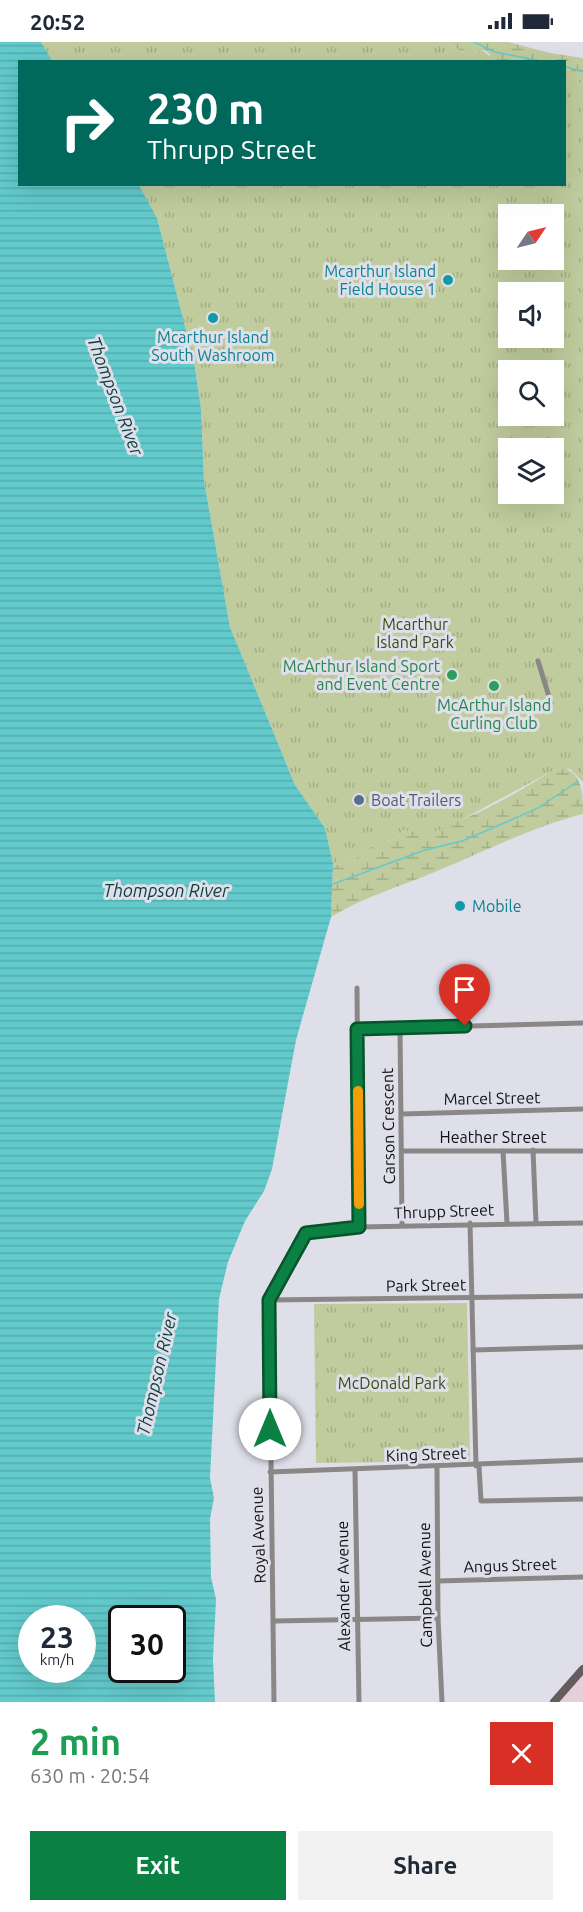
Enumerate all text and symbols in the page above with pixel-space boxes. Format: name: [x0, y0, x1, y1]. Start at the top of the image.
text: 20:52: [30, 9, 85, 34]
icon: right: [48, 84, 126, 162]
text: 230 m: [147, 85, 264, 132]
text: Thrupp Street: [147, 134, 316, 164]
north arrow: [498, 204, 564, 270]
map controls: [498, 204, 564, 504]
place label: Mcarthur Island Field House 1: [324, 262, 436, 298]
marker: Mcarthur Island Field House 1: [441, 273, 455, 287]
button: sound: [498, 282, 564, 348]
marker: Mcarthur Island South Washroom: [206, 311, 220, 325]
place label: Mcarthur Island South Washroom: [151, 328, 275, 364]
water label: Thompson River: [84, 333, 148, 459]
button: search: [498, 360, 564, 426]
button: layers: [498, 438, 564, 504]
park label: Mcarthur Island Park: [376, 615, 454, 651]
place label: McArthur Island Sport and Event Centre: [283, 657, 441, 693]
marker: McArthur Island Sport and Event Centre: [445, 668, 459, 682]
marker: McArthur Island Curling Club: [487, 679, 501, 693]
place label: McArthur Island Curling Club: [437, 696, 551, 732]
place label: Boat Trailers: [371, 791, 461, 809]
marker: Boat Trailers: [352, 793, 366, 807]
water label: Thompson River: [103, 880, 230, 900]
place label: Mobile: [472, 897, 522, 915]
marker: Mobile: [453, 899, 467, 913]
pin: [439, 964, 490, 1026]
icon: arrive: [448, 973, 481, 1006]
street label: Carson Crescent: [378, 1067, 398, 1184]
street label: Marcel Street: [443, 1088, 541, 1108]
street label: Heather Street: [440, 1128, 547, 1146]
street label: Thrupp Street: [394, 1200, 495, 1222]
street label: Park Street: [386, 1275, 467, 1295]
water label: Thompson River: [132, 1309, 180, 1437]
park label: McDonald Park: [338, 1374, 446, 1392]
position arrow: [238, 1397, 302, 1461]
street label: King Street: [385, 1444, 467, 1464]
street label: Royal Avenue: [247, 1486, 269, 1584]
street label: Alexander Avenue: [333, 1521, 353, 1651]
street label: Campbell Avenue: [415, 1522, 435, 1648]
street label: Angus Street: [463, 1554, 558, 1576]
speed limit sign: 30: [108, 1605, 186, 1683]
text: 23: [40, 1620, 74, 1654]
text: km/h: [40, 1651, 74, 1668]
text: 2 min: [30, 1721, 121, 1762]
button: close: [490, 1722, 553, 1785]
text: 630 m · 20:54: [30, 1764, 150, 1787]
button: Exit: [30, 1831, 286, 1900]
button: Share: [298, 1831, 553, 1900]

